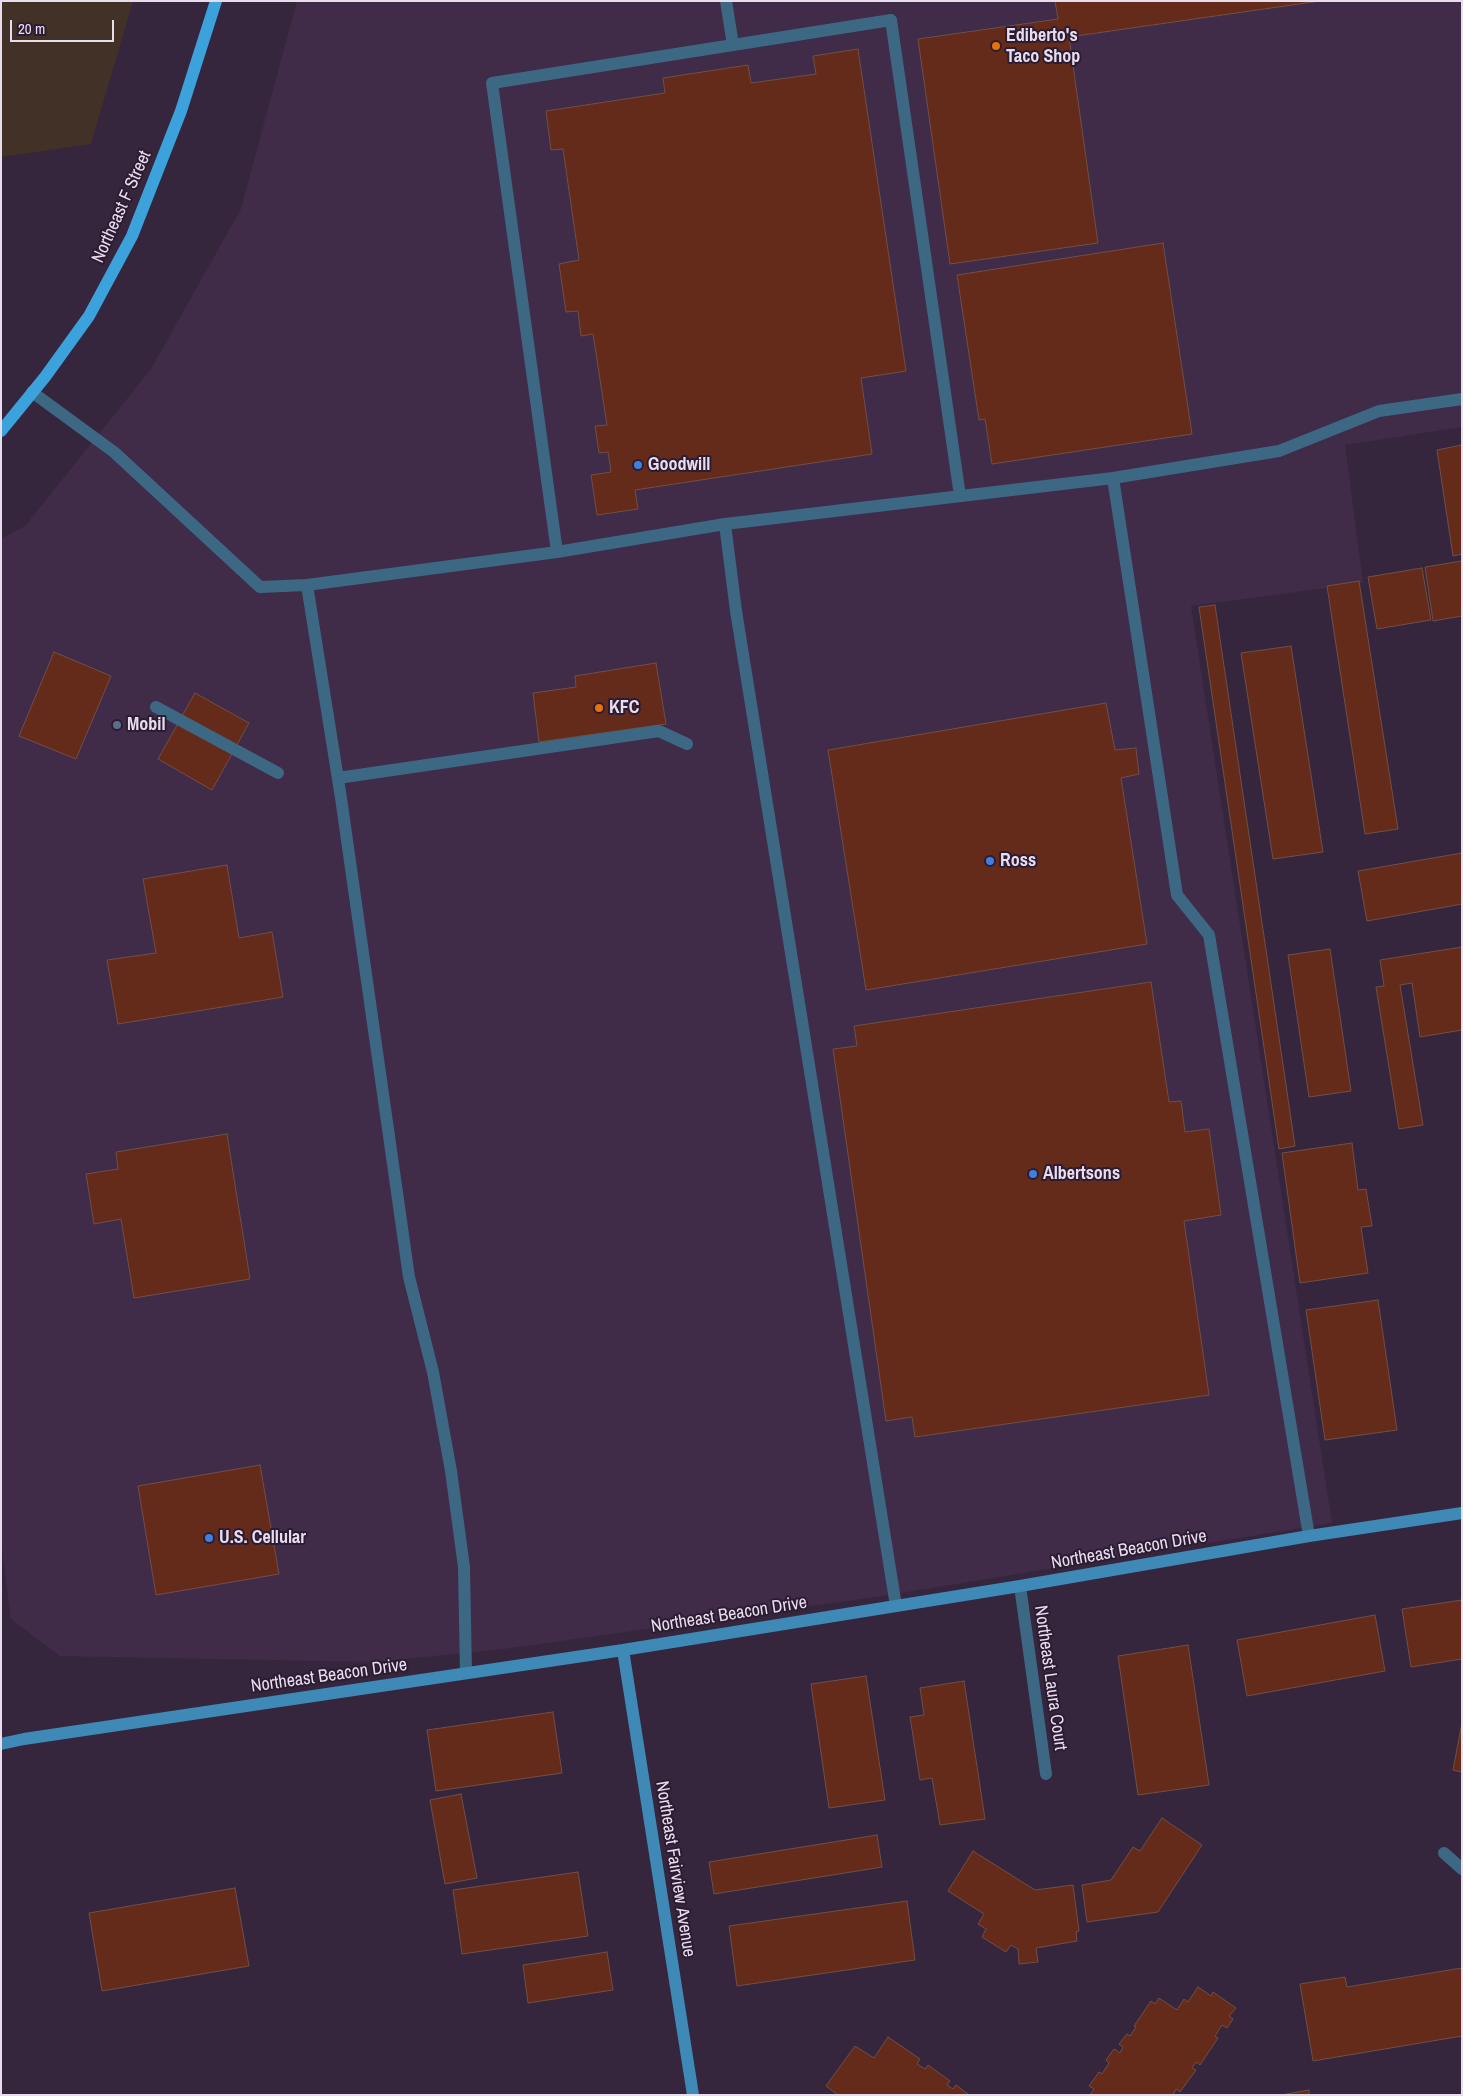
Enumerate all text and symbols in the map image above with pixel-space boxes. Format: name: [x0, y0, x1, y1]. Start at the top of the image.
scale bar: [12, 10, 116, 42]
text: 20 m: [18, 18, 45, 39]
place label: Ediberto's Taco Shop: [1006, 25, 1080, 68]
marker: Ediberto's Taco Shop: [990, 40, 1002, 52]
street label: Northeast F Street: [88, 148, 156, 266]
place label: Goodwill: [648, 454, 710, 476]
marker: Goodwill: [632, 459, 644, 471]
place label: KFC: [609, 697, 639, 719]
marker: KFC: [593, 702, 605, 714]
place label: Mobil: [127, 714, 166, 736]
marker: Mobil: [111, 719, 123, 731]
place label: Ross: [1000, 850, 1036, 872]
marker: Ross: [984, 855, 996, 867]
place label: Albertsons: [1043, 1163, 1120, 1185]
marker: Albertsons: [1027, 1168, 1039, 1180]
street label: Northeast Beacon Drive: [1050, 1526, 1208, 1574]
place label: U.S. Cellular: [219, 1527, 306, 1549]
marker: U.S. Cellular: [203, 1532, 215, 1544]
street label: Northeast Beacon Drive: [650, 1592, 808, 1638]
street label: Northeast Laura Court: [1029, 1604, 1071, 1752]
street label: Northeast Beacon Drive: [250, 1654, 408, 1698]
street label: Northeast Fairview Avenue: [650, 1779, 700, 1959]

